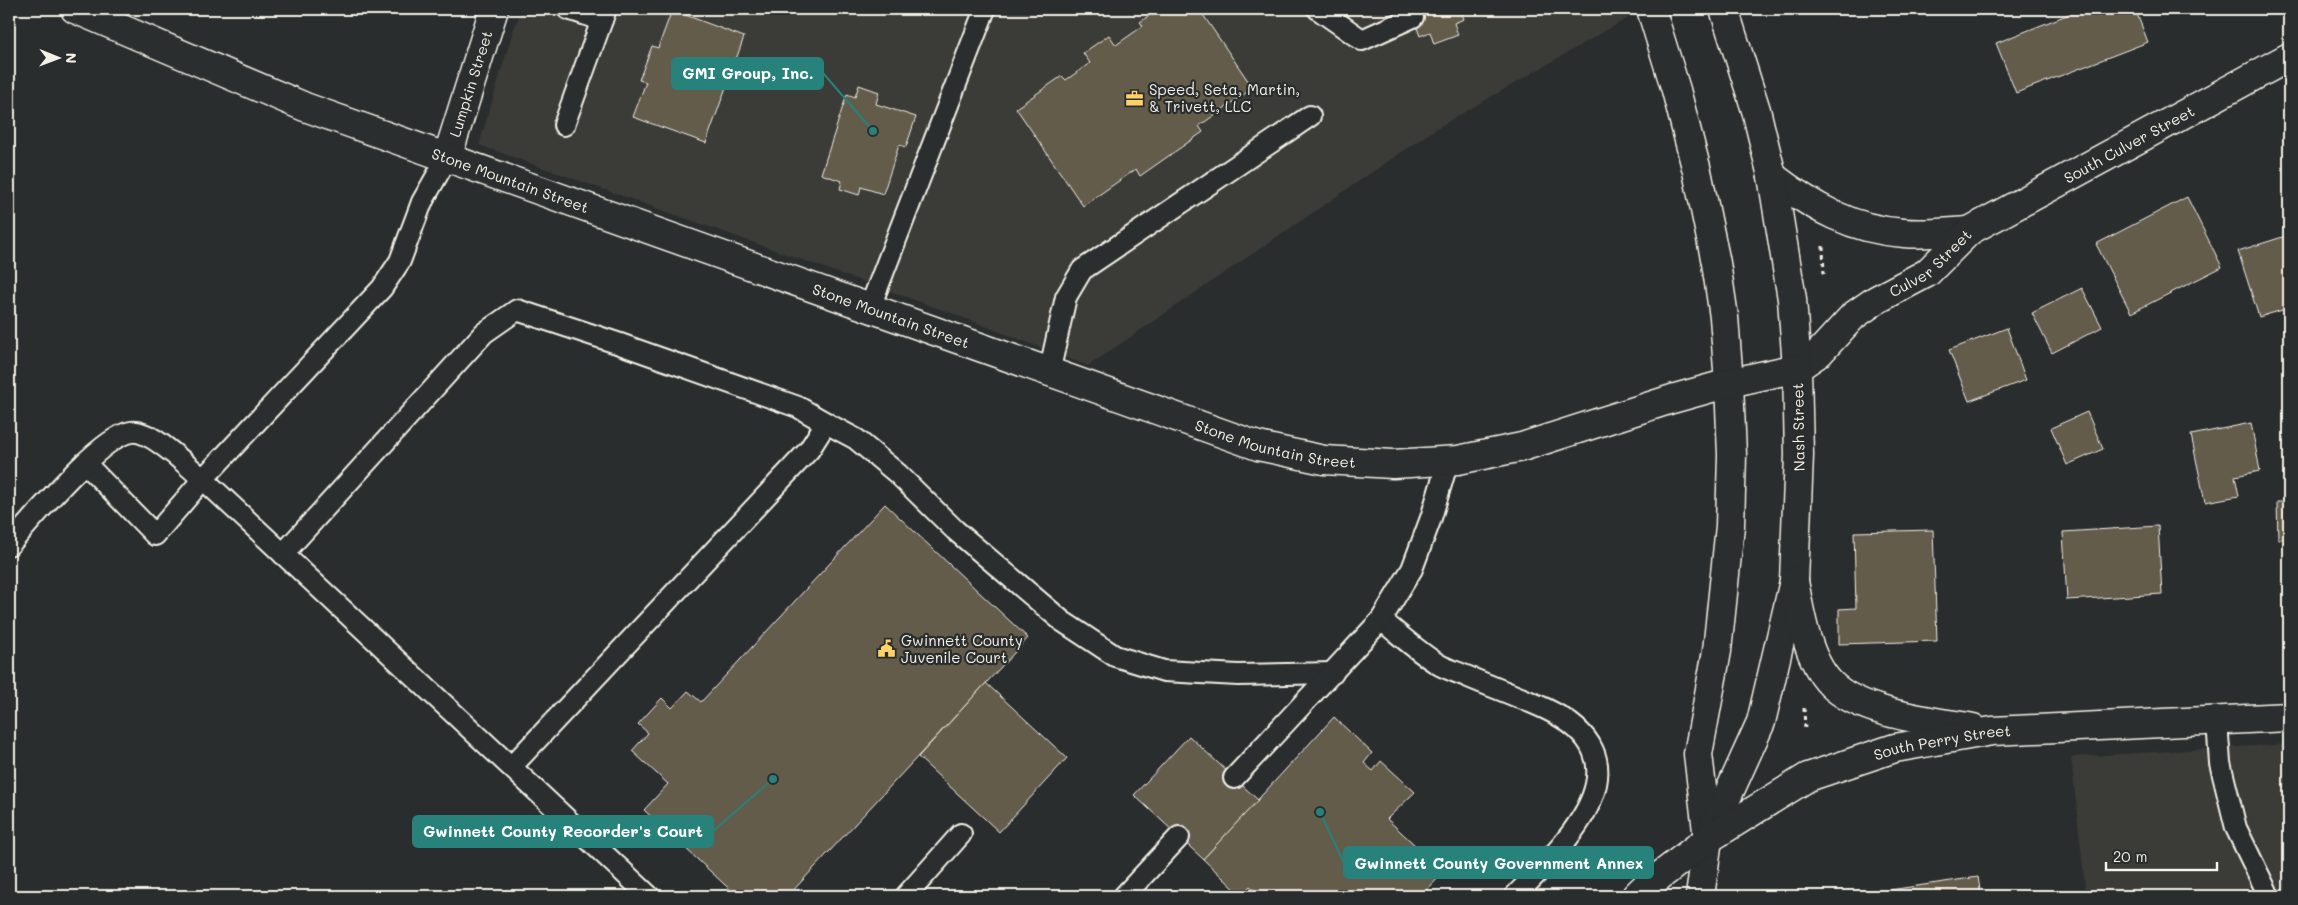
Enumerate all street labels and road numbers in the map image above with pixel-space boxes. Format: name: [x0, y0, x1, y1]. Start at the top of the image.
street label: Lumpkin Street: [444, 28, 497, 139]
street label: South Culver Street: [2060, 101, 2198, 188]
street label: Stone Mountain Street: [429, 143, 592, 217]
street label: Culver Street: [1886, 225, 1975, 301]
street label: Stone Mountain Street: [810, 278, 972, 353]
street label: Nash Street: [1787, 382, 1809, 472]
street label: Stone Mountain Street: [1192, 414, 1356, 472]
street label: South Perry Street: [1871, 720, 2011, 764]

